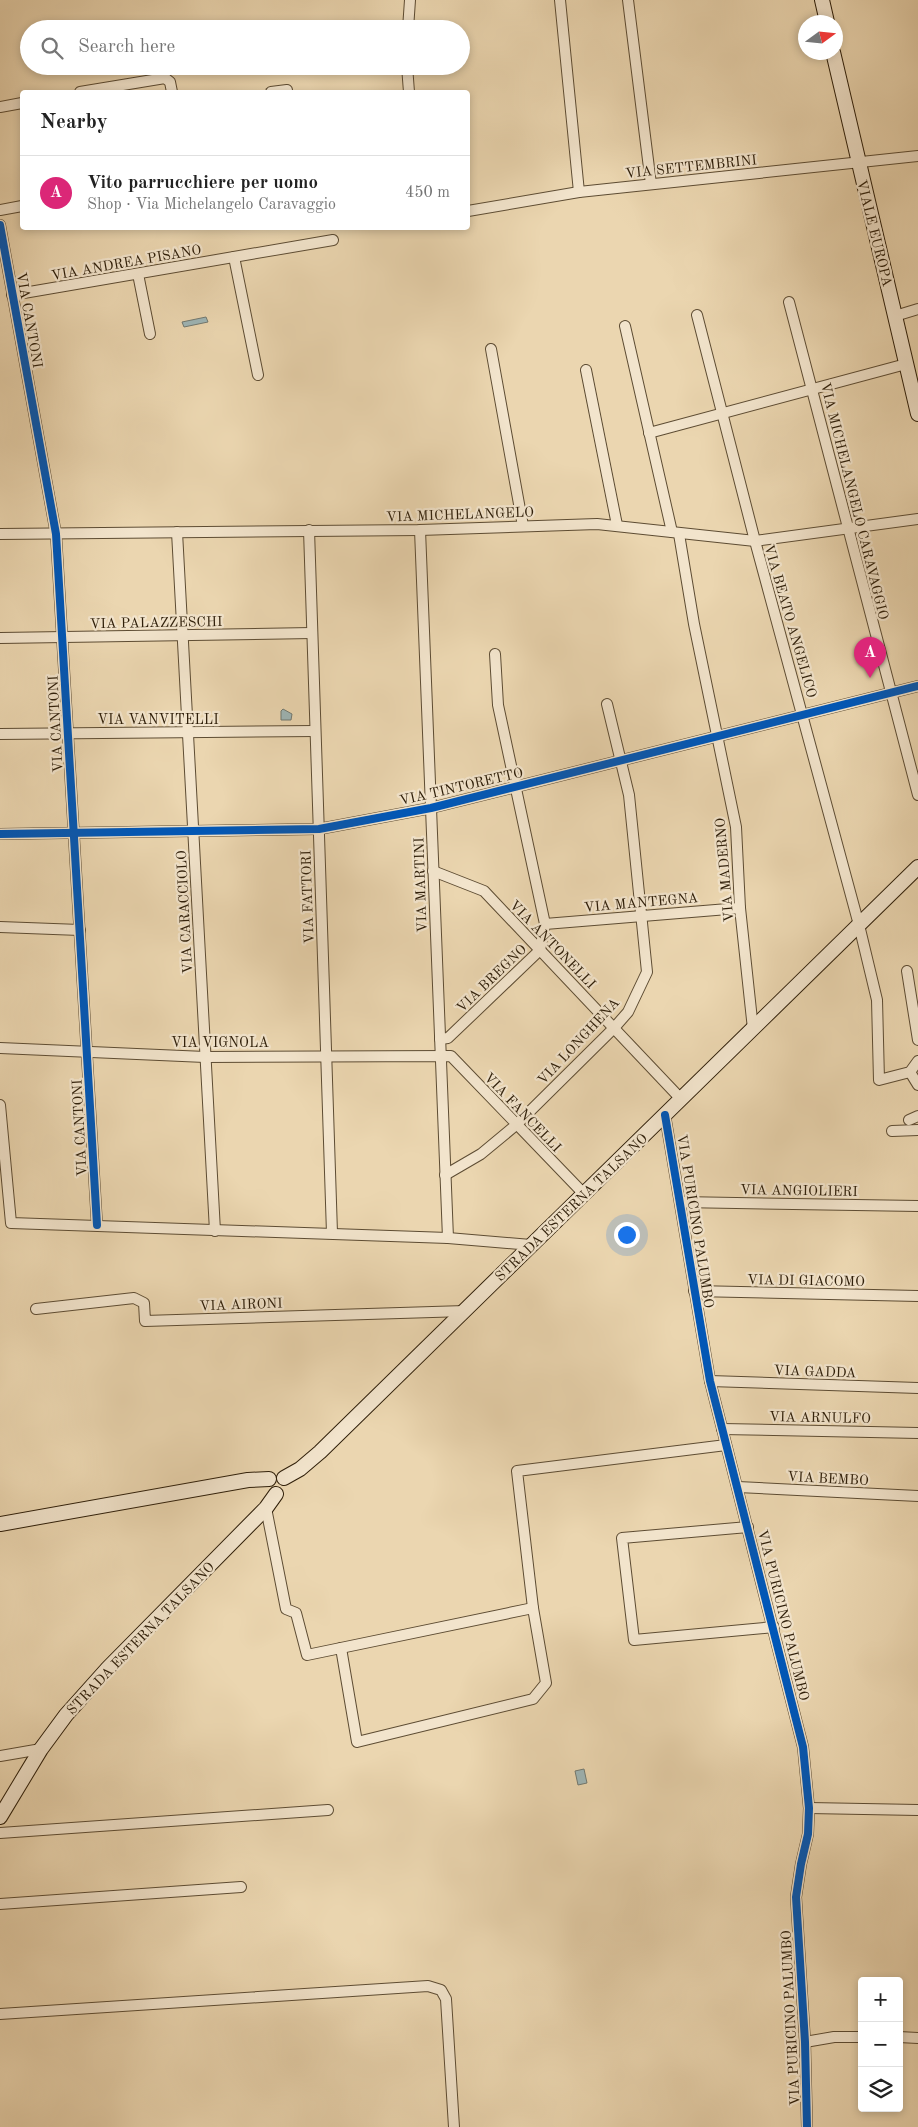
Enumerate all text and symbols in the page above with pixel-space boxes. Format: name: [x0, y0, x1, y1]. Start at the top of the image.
north arrow: [798, 15, 843, 60]
search box: [20, 20, 470, 75]
icon: search: [38, 34, 66, 62]
text: Search here: [78, 38, 175, 57]
text: Nearby: [40, 112, 108, 133]
street label: VIA SETTEMBRINI: [625, 153, 758, 181]
text: Vito parrucchiere per uomo: [87, 174, 318, 193]
street label: VIALE EUROPA: [854, 178, 894, 288]
text: A: [50, 185, 62, 201]
text: 450 m: [405, 185, 450, 201]
text: Shop · Via Michelangelo Caravaggio: [87, 197, 336, 213]
street label: VIA ANDREA PISANO: [50, 243, 203, 283]
street label: VIA CANTONI: [14, 271, 44, 369]
street label: VIA MICHELANGELO CARAVAGGIO: [818, 381, 890, 622]
street label: VIA MICHELANGELO: [386, 505, 534, 525]
street label: VIA BEATO ANGELICO: [761, 543, 819, 700]
street label: VIA PALAZZESCHI: [90, 615, 223, 631]
pin: A: [854, 637, 886, 678]
street label: VIA CANTONI: [46, 675, 66, 773]
street label: VIA VANVITELLI: [97, 713, 219, 727]
street label: VIA TINTORETTO: [398, 766, 525, 808]
street label: VIA MADERNO: [713, 817, 737, 923]
street label: VIA MARTINI: [412, 837, 430, 933]
street label: VIA CARACCIOLO: [175, 850, 195, 974]
street label: VIA FATTORI: [299, 850, 317, 944]
street label: VIA MANTEGNA: [583, 891, 699, 915]
street label: VIA ANTONELLI: [507, 898, 598, 992]
street label: VIA BREGNO: [454, 942, 529, 1015]
street label: VIA LONGHENA: [535, 995, 622, 1088]
street label: VIA VIGNOLA: [171, 1036, 269, 1050]
street label: VIA FANCELLI: [481, 1070, 563, 1155]
street label: VIA CANTONI: [70, 1079, 90, 1177]
street label: STRADA ESTERNA TALSANO: [493, 1131, 651, 1284]
street label: VIA PURICINO PALUMBO: [674, 1133, 716, 1309]
street label: VIA ANGIOLIERI: [740, 1183, 858, 1199]
your location: [614, 1222, 640, 1248]
street label: VIA DI GIACOMO: [747, 1273, 865, 1289]
street label: VIA AIRONI: [199, 1297, 283, 1313]
street label: VIA GADDA: [773, 1364, 857, 1380]
street label: VIA ARNULFO: [769, 1410, 871, 1426]
street label: VIA BEMBO: [787, 1470, 869, 1488]
street label: VIA PURICINO PALUMBO: [755, 1528, 811, 1702]
street label: STRADA ESTERNA TALSANO: [64, 1560, 217, 1717]
street label: VIA PURICINO PALUMBO: [779, 1930, 803, 2106]
map controls: [858, 1977, 903, 2112]
button: +: [858, 1977, 903, 2022]
button: −: [858, 2022, 903, 2067]
button: layers: [858, 2067, 903, 2112]

